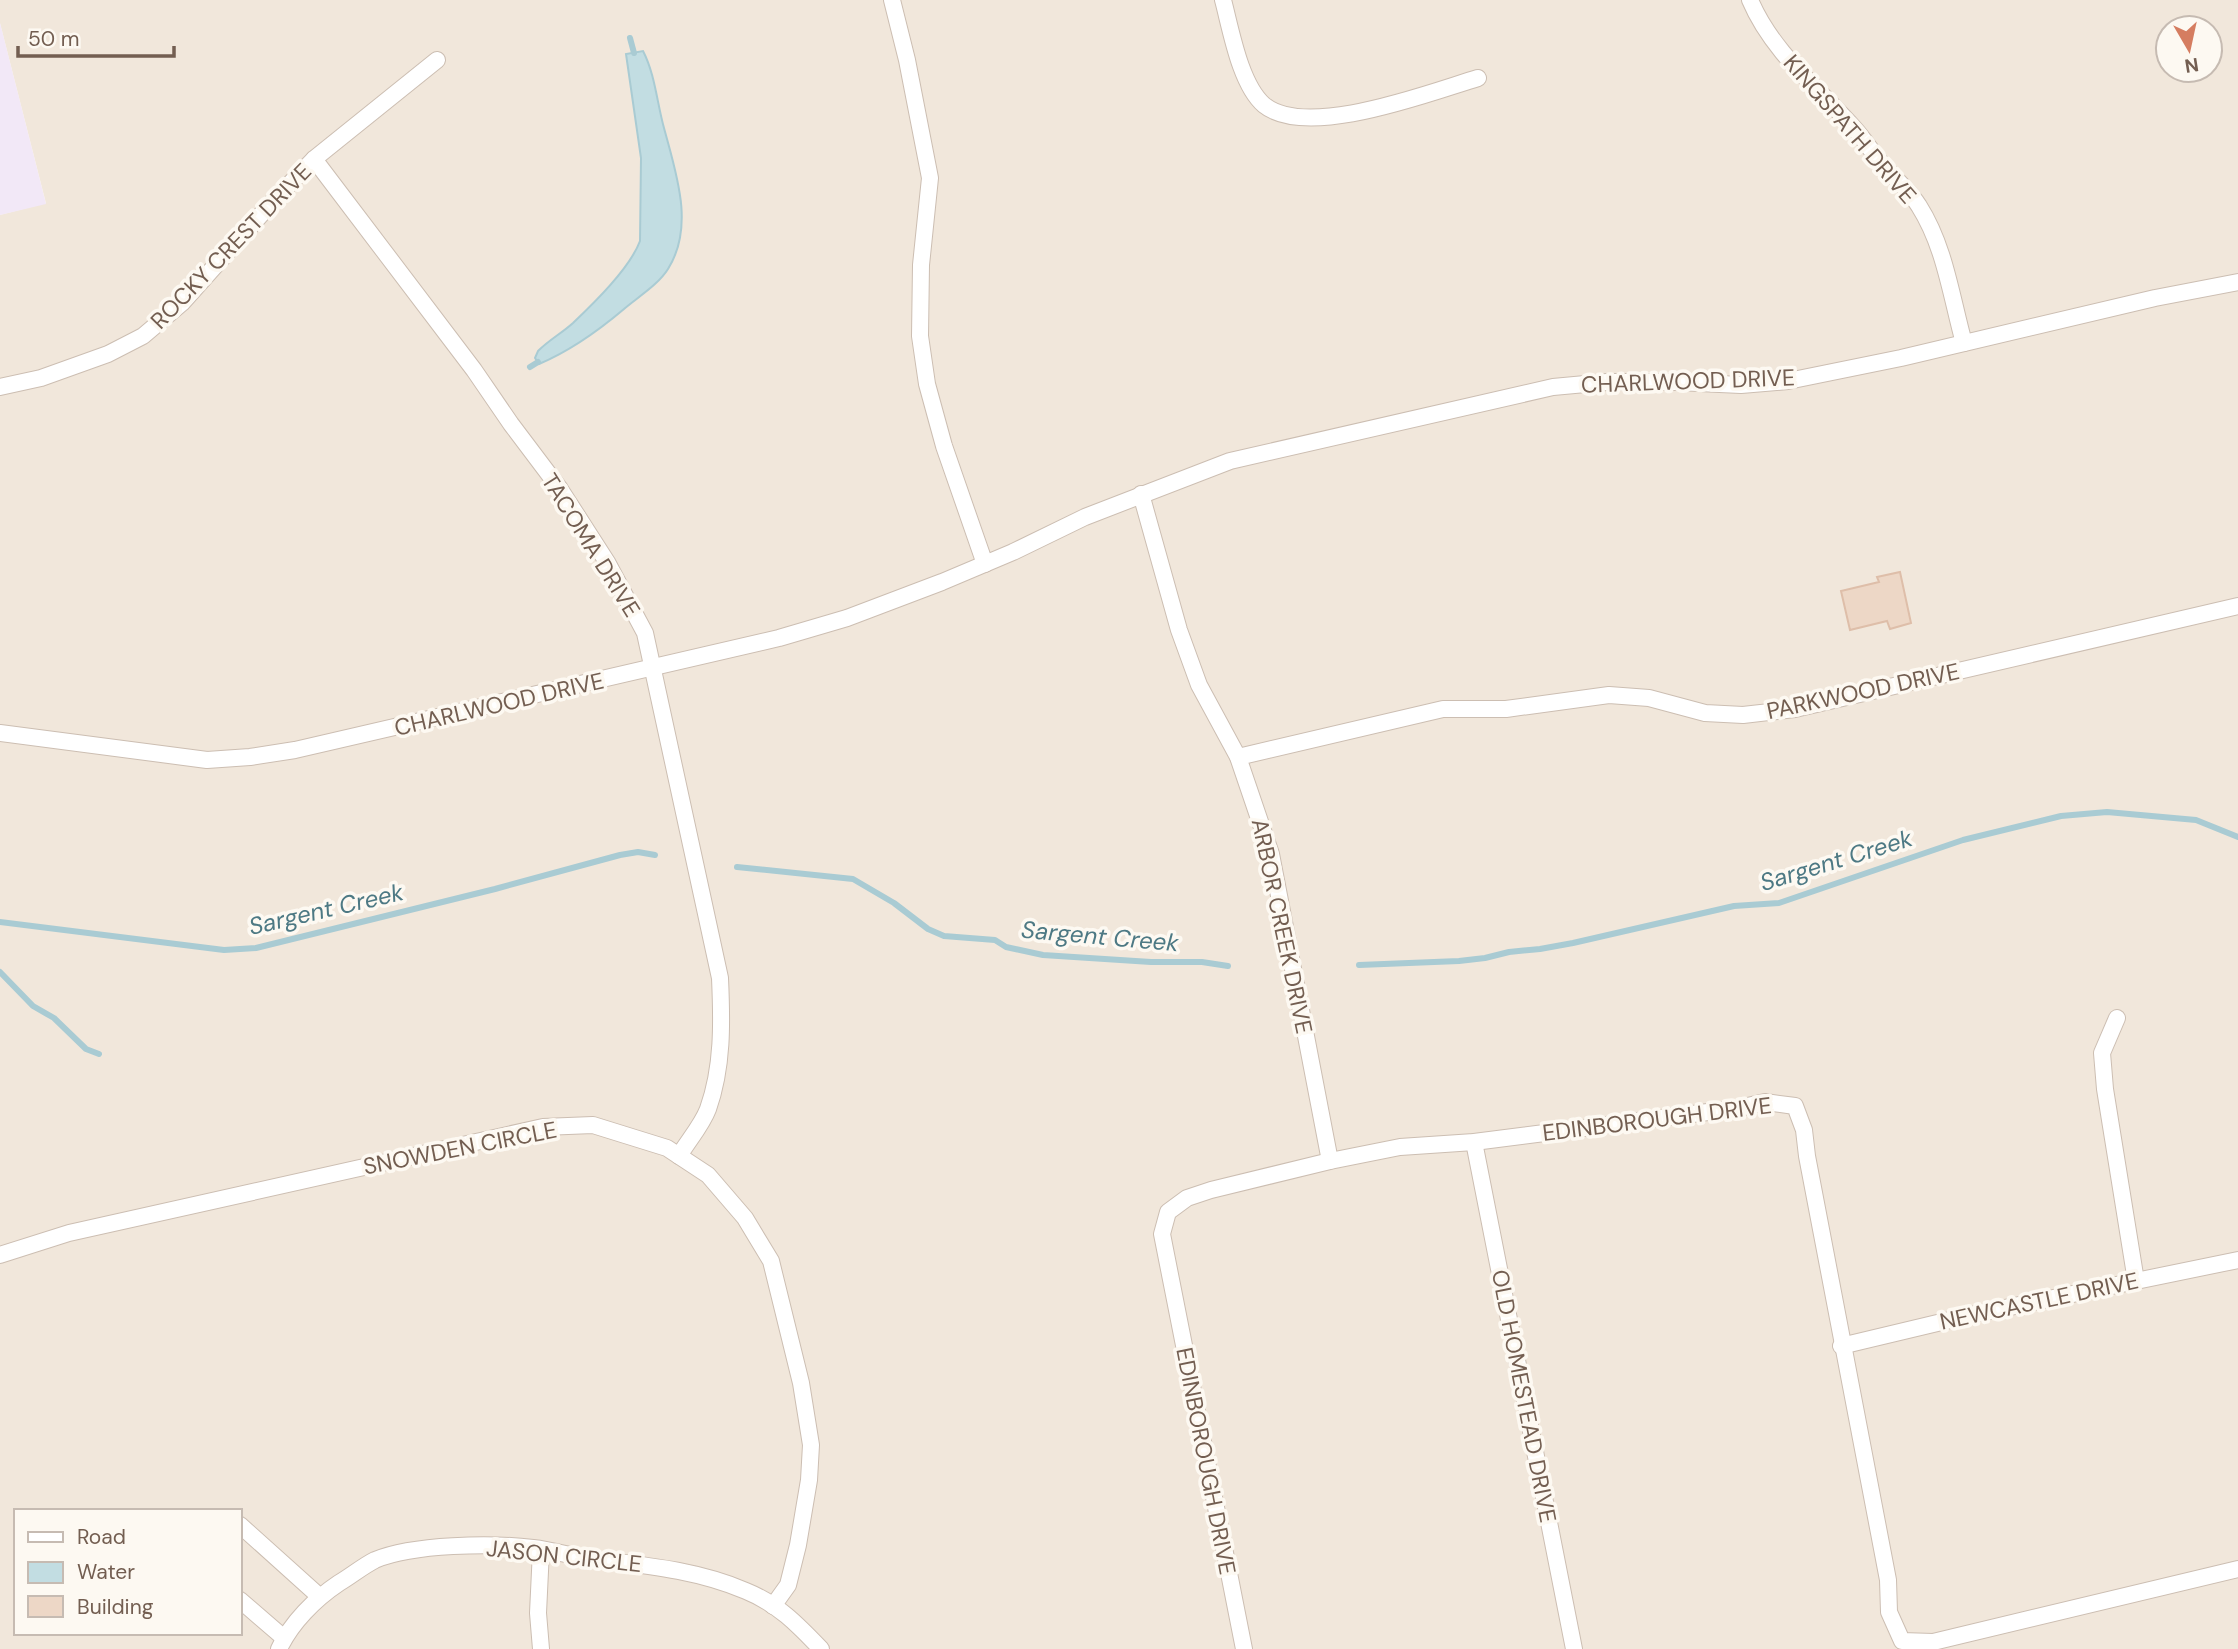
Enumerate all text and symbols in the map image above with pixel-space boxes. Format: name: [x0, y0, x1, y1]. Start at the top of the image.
scale bar: [18, 14, 173, 58]
north arrow: [2154, 14, 2224, 84]
text: 50 m: [28, 25, 79, 53]
street label: KINGSPATH DRIVE: [1777, 48, 1923, 210]
text: N: [2183, 52, 2200, 79]
street label: ROCKY CREST DRIVE: [144, 157, 318, 335]
street label: CHARLWOOD DRIVE: [1580, 362, 1796, 400]
street label: TACOMA DRIVE: [535, 468, 647, 622]
street label: PARKWOOD DRIVE: [1764, 656, 1962, 726]
street label: CHARLWOOD DRIVE: [391, 665, 607, 743]
street label: ARBOR CREEK DRIVE: [1245, 816, 1319, 1036]
water label: Sargent Creek: [1756, 822, 1917, 898]
water label: Sargent Creek: [246, 876, 407, 942]
water label: Sargent Creek: [1020, 914, 1181, 958]
street label: EDINBOROUGH DRIVE: [1541, 1090, 1773, 1148]
street label: SNOWDEN CIRCLE: [361, 1115, 559, 1181]
street label: NEWCASTLE DRIVE: [1937, 1265, 2141, 1337]
street label: OLD HOMESTEAD DRIVE: [1485, 1267, 1563, 1525]
street label: EDINBOROUGH DRIVE: [1169, 1345, 1243, 1577]
legend: [14, 1509, 242, 1635]
text: Road: [77, 1523, 126, 1551]
street label: JASON CIRCLE: [485, 1533, 643, 1579]
text: Water: [77, 1558, 135, 1586]
text: Building: [77, 1593, 154, 1621]

